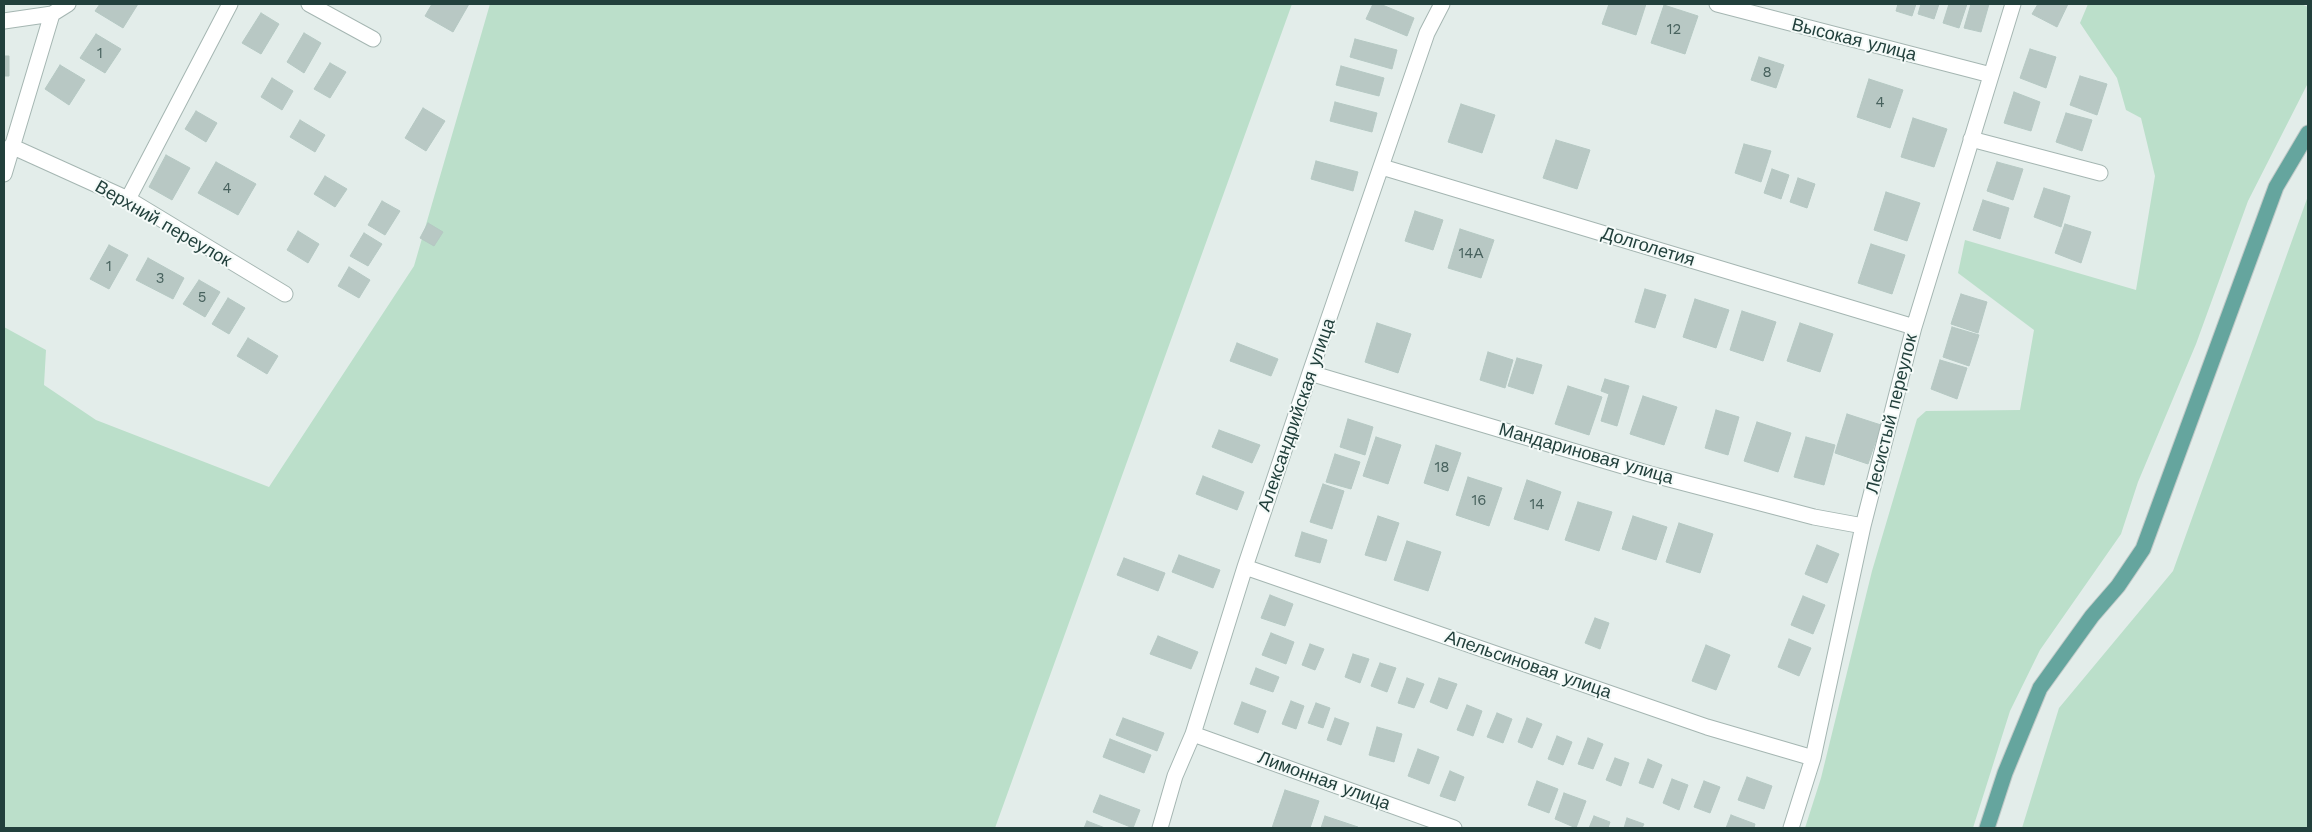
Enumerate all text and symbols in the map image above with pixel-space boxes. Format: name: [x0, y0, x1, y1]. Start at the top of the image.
street label: Высокая улица: [1789, 14, 1919, 66]
house number: 12: [1667, 21, 1681, 39]
house number: 1: [97, 45, 103, 63]
house number: 8: [1762, 64, 1772, 82]
house number: 4: [1875, 94, 1885, 112]
street label: Верхний переулок: [91, 176, 235, 272]
house number: 4: [222, 180, 232, 198]
street label: Долголетия: [1599, 223, 1697, 271]
house number: 14А: [1458, 245, 1484, 263]
house number: 1: [106, 258, 112, 276]
house number: 3: [156, 270, 164, 288]
house number: 5: [198, 289, 206, 307]
street label: Александрийская улица: [1254, 316, 1340, 514]
street label: Лесистый переулок: [1862, 332, 1922, 496]
street label: Мандариновая улица: [1496, 419, 1676, 489]
house number: 18: [1434, 459, 1450, 477]
house number: 16: [1472, 492, 1486, 510]
house number: 14: [1529, 496, 1545, 514]
street label: Апельсиновая улица: [1442, 626, 1614, 704]
street label: Лимонная улица: [1255, 747, 1393, 815]

